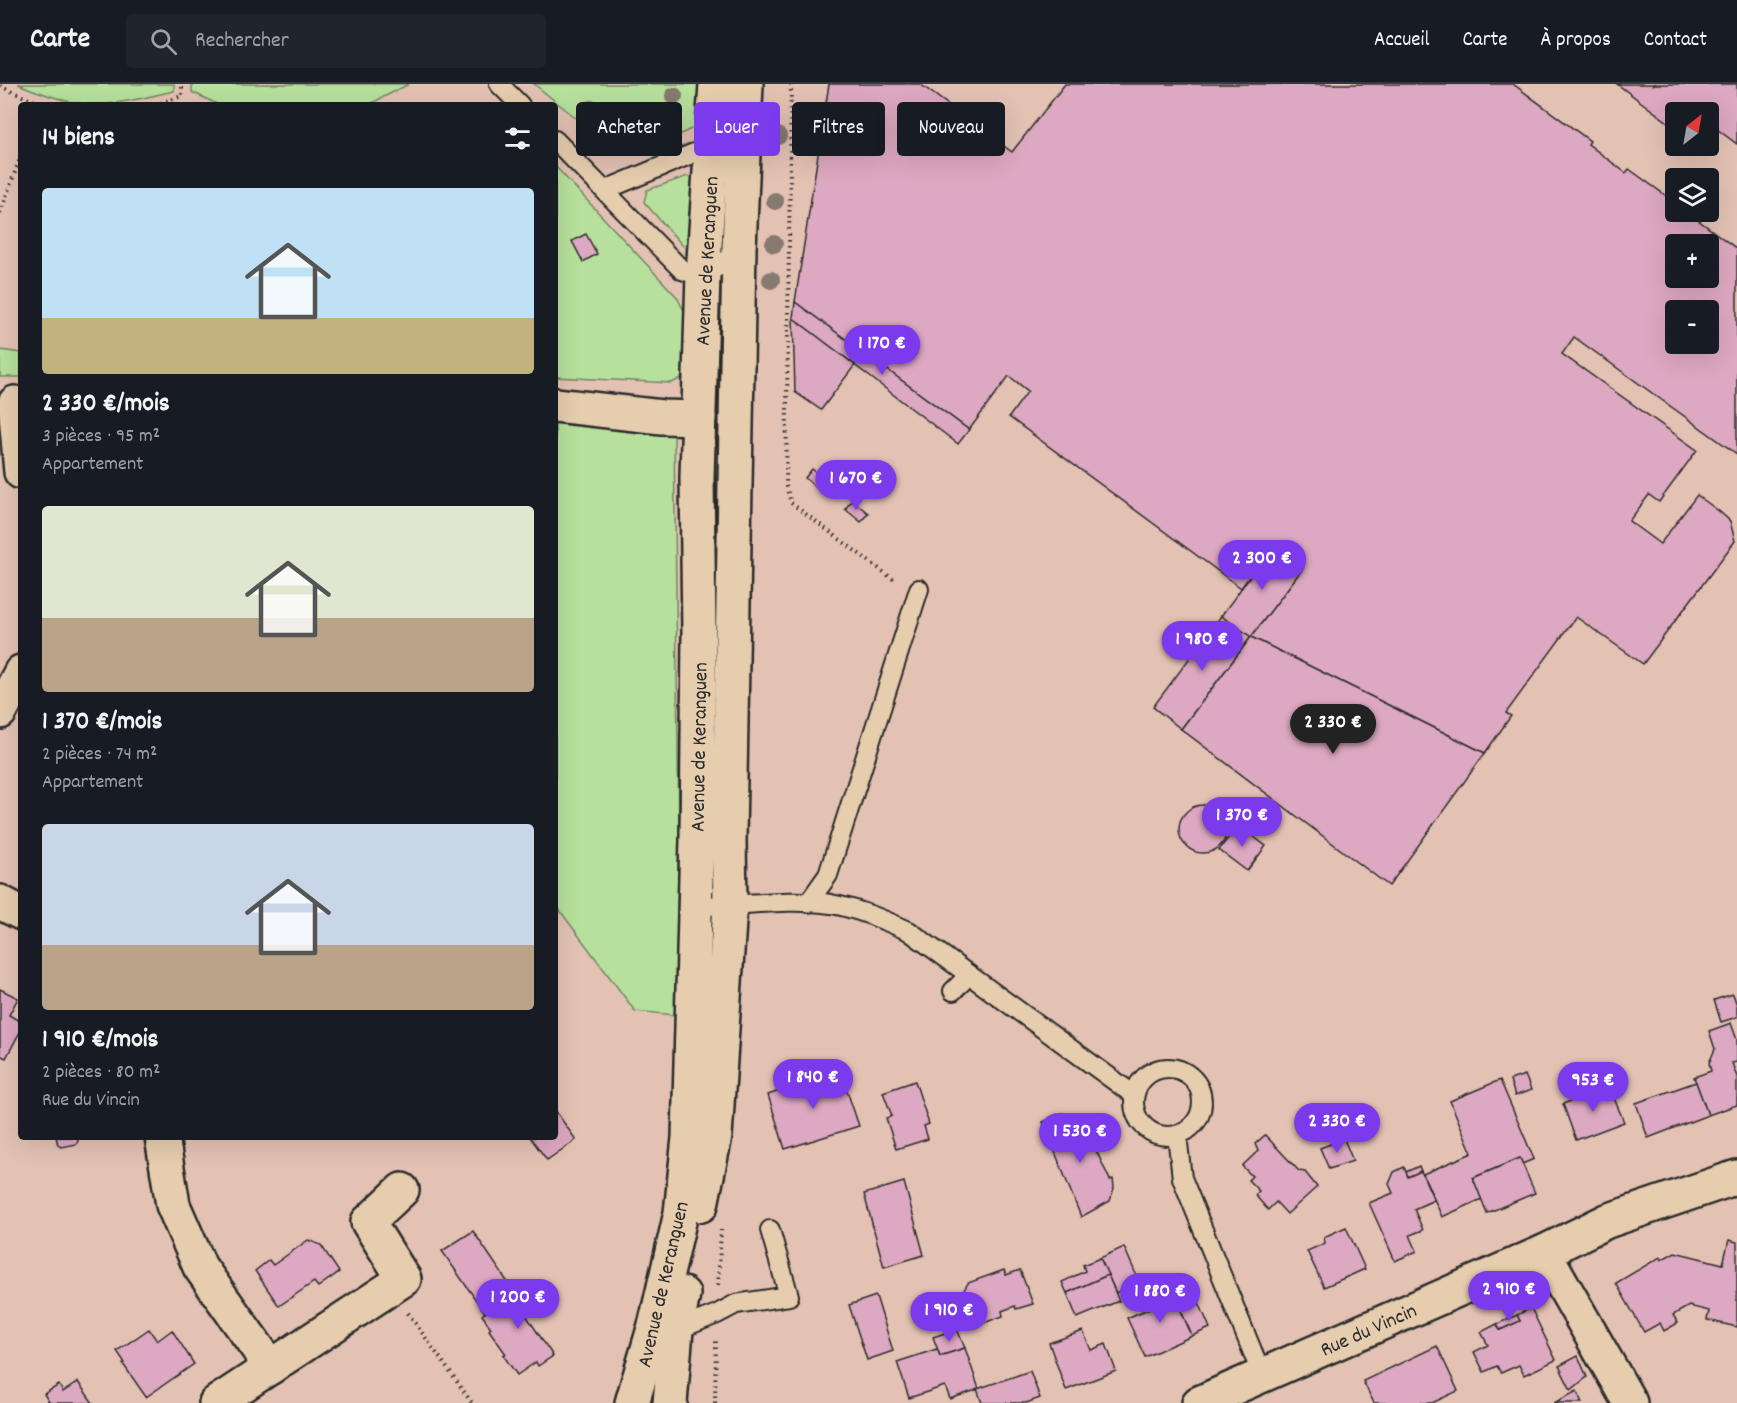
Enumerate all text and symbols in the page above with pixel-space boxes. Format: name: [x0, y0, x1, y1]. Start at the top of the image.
search box: [126, 14, 546, 68]
text: Carte: [30, 21, 90, 61]
icon: search: [147, 25, 180, 58]
text: Rechercher: [195, 26, 289, 57]
text: Accueil: [1374, 26, 1429, 56]
text: Carte: [1462, 26, 1507, 56]
text: À propos: [1540, 26, 1611, 56]
text: Contact: [1644, 26, 1707, 56]
chip: Acheter: [576, 102, 682, 156]
chip: Louer: [694, 102, 780, 156]
chip: Filtres: [792, 102, 885, 156]
chip: Nouveau: [897, 102, 1005, 156]
north arrow: [1665, 102, 1719, 156]
map controls: [1665, 102, 1719, 354]
text: 14 biens: [42, 120, 115, 157]
icon: filters: [501, 122, 534, 155]
button: layers: [1665, 168, 1719, 222]
street label: Avenue de Keranguen: [690, 176, 728, 347]
icon: home: [234, 227, 342, 335]
button: +: [1665, 234, 1719, 288]
button: −: [1665, 300, 1719, 354]
pin: 1 170 €: [827, 325, 937, 376]
text: 1 170 €: [858, 330, 906, 358]
text: 2 330 €/mois: [42, 386, 170, 423]
text: 3 pièces · 95 m²: [42, 423, 160, 451]
text: Appartement: [42, 451, 144, 479]
pin: 1 670 €: [801, 460, 911, 511]
text: 1 670 €: [829, 465, 883, 493]
pin: 2 300 €: [1207, 540, 1317, 591]
icon: home: [234, 545, 342, 653]
text: 2 300 €: [1232, 545, 1292, 573]
pin: 1 980 €: [1147, 621, 1257, 672]
text: 1 980 €: [1176, 626, 1228, 654]
street label: Avenue de Keranguen: [685, 662, 717, 832]
text: 1 370 €/mois: [42, 704, 162, 741]
pin: 2 330 €: [1278, 704, 1388, 755]
text: 2 330 €: [1304, 709, 1362, 737]
text: 2 pièces · 74 m²: [42, 741, 157, 769]
text: Appartement: [42, 769, 144, 797]
pin: 1 370 €: [1187, 797, 1297, 848]
text: 1 370 €: [1216, 802, 1268, 830]
icon: home: [234, 863, 342, 971]
text: 1 910 €/mois: [42, 1022, 158, 1059]
text: 2 pièces · 80 m²: [42, 1059, 160, 1087]
pin: 1 840 €: [758, 1059, 868, 1110]
pin: 953 €: [1551, 1062, 1635, 1113]
text: 1 840 €: [787, 1064, 839, 1092]
text: 953 €: [1571, 1067, 1615, 1095]
text: Rue du Vincin: [42, 1087, 140, 1115]
pin: 2 330 €: [1282, 1103, 1392, 1154]
text: 2 330 €: [1308, 1108, 1366, 1136]
pin: 1 530 €: [1025, 1113, 1135, 1164]
text: 1 530 €: [1053, 1118, 1107, 1146]
street label: Avenue de Keranguen: [631, 1199, 699, 1371]
pin: 2 910 €: [1454, 1271, 1564, 1322]
pin: 1 880 €: [1105, 1273, 1215, 1324]
text: 2 910 €: [1482, 1276, 1536, 1304]
text: 1 880 €: [1134, 1278, 1186, 1306]
pin: 1 200 €: [463, 1279, 573, 1330]
text: 1 200 €: [490, 1284, 546, 1312]
pin: 1 910 €: [894, 1292, 1004, 1343]
text: 1 910 €: [924, 1297, 974, 1325]
street label: Rue du Vincin: [1316, 1297, 1422, 1366]

